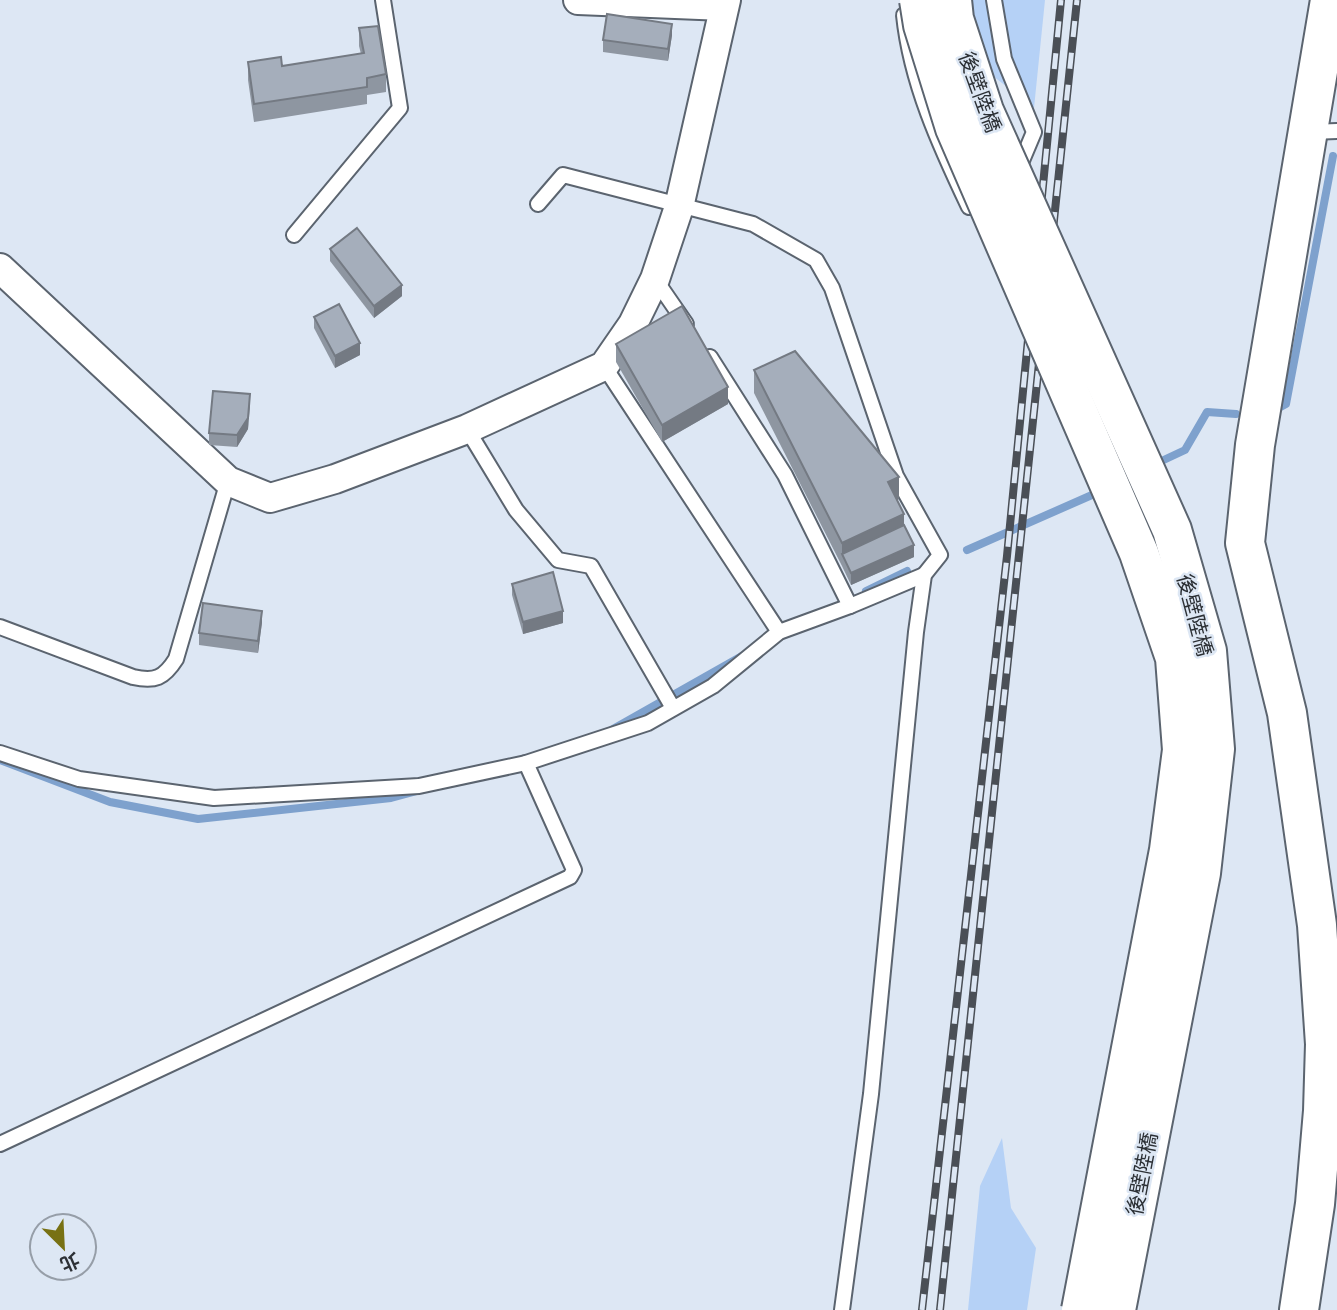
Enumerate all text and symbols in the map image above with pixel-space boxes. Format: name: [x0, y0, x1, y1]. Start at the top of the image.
street label: 後壁陸橋: [954, 48, 1006, 136]
street label: 後壁陸橋: [1172, 571, 1218, 659]
street label: 後壁陸橋: [1122, 1130, 1162, 1218]
north arrow: [28, 1212, 98, 1282]
text: 北: [57, 1249, 83, 1276]

